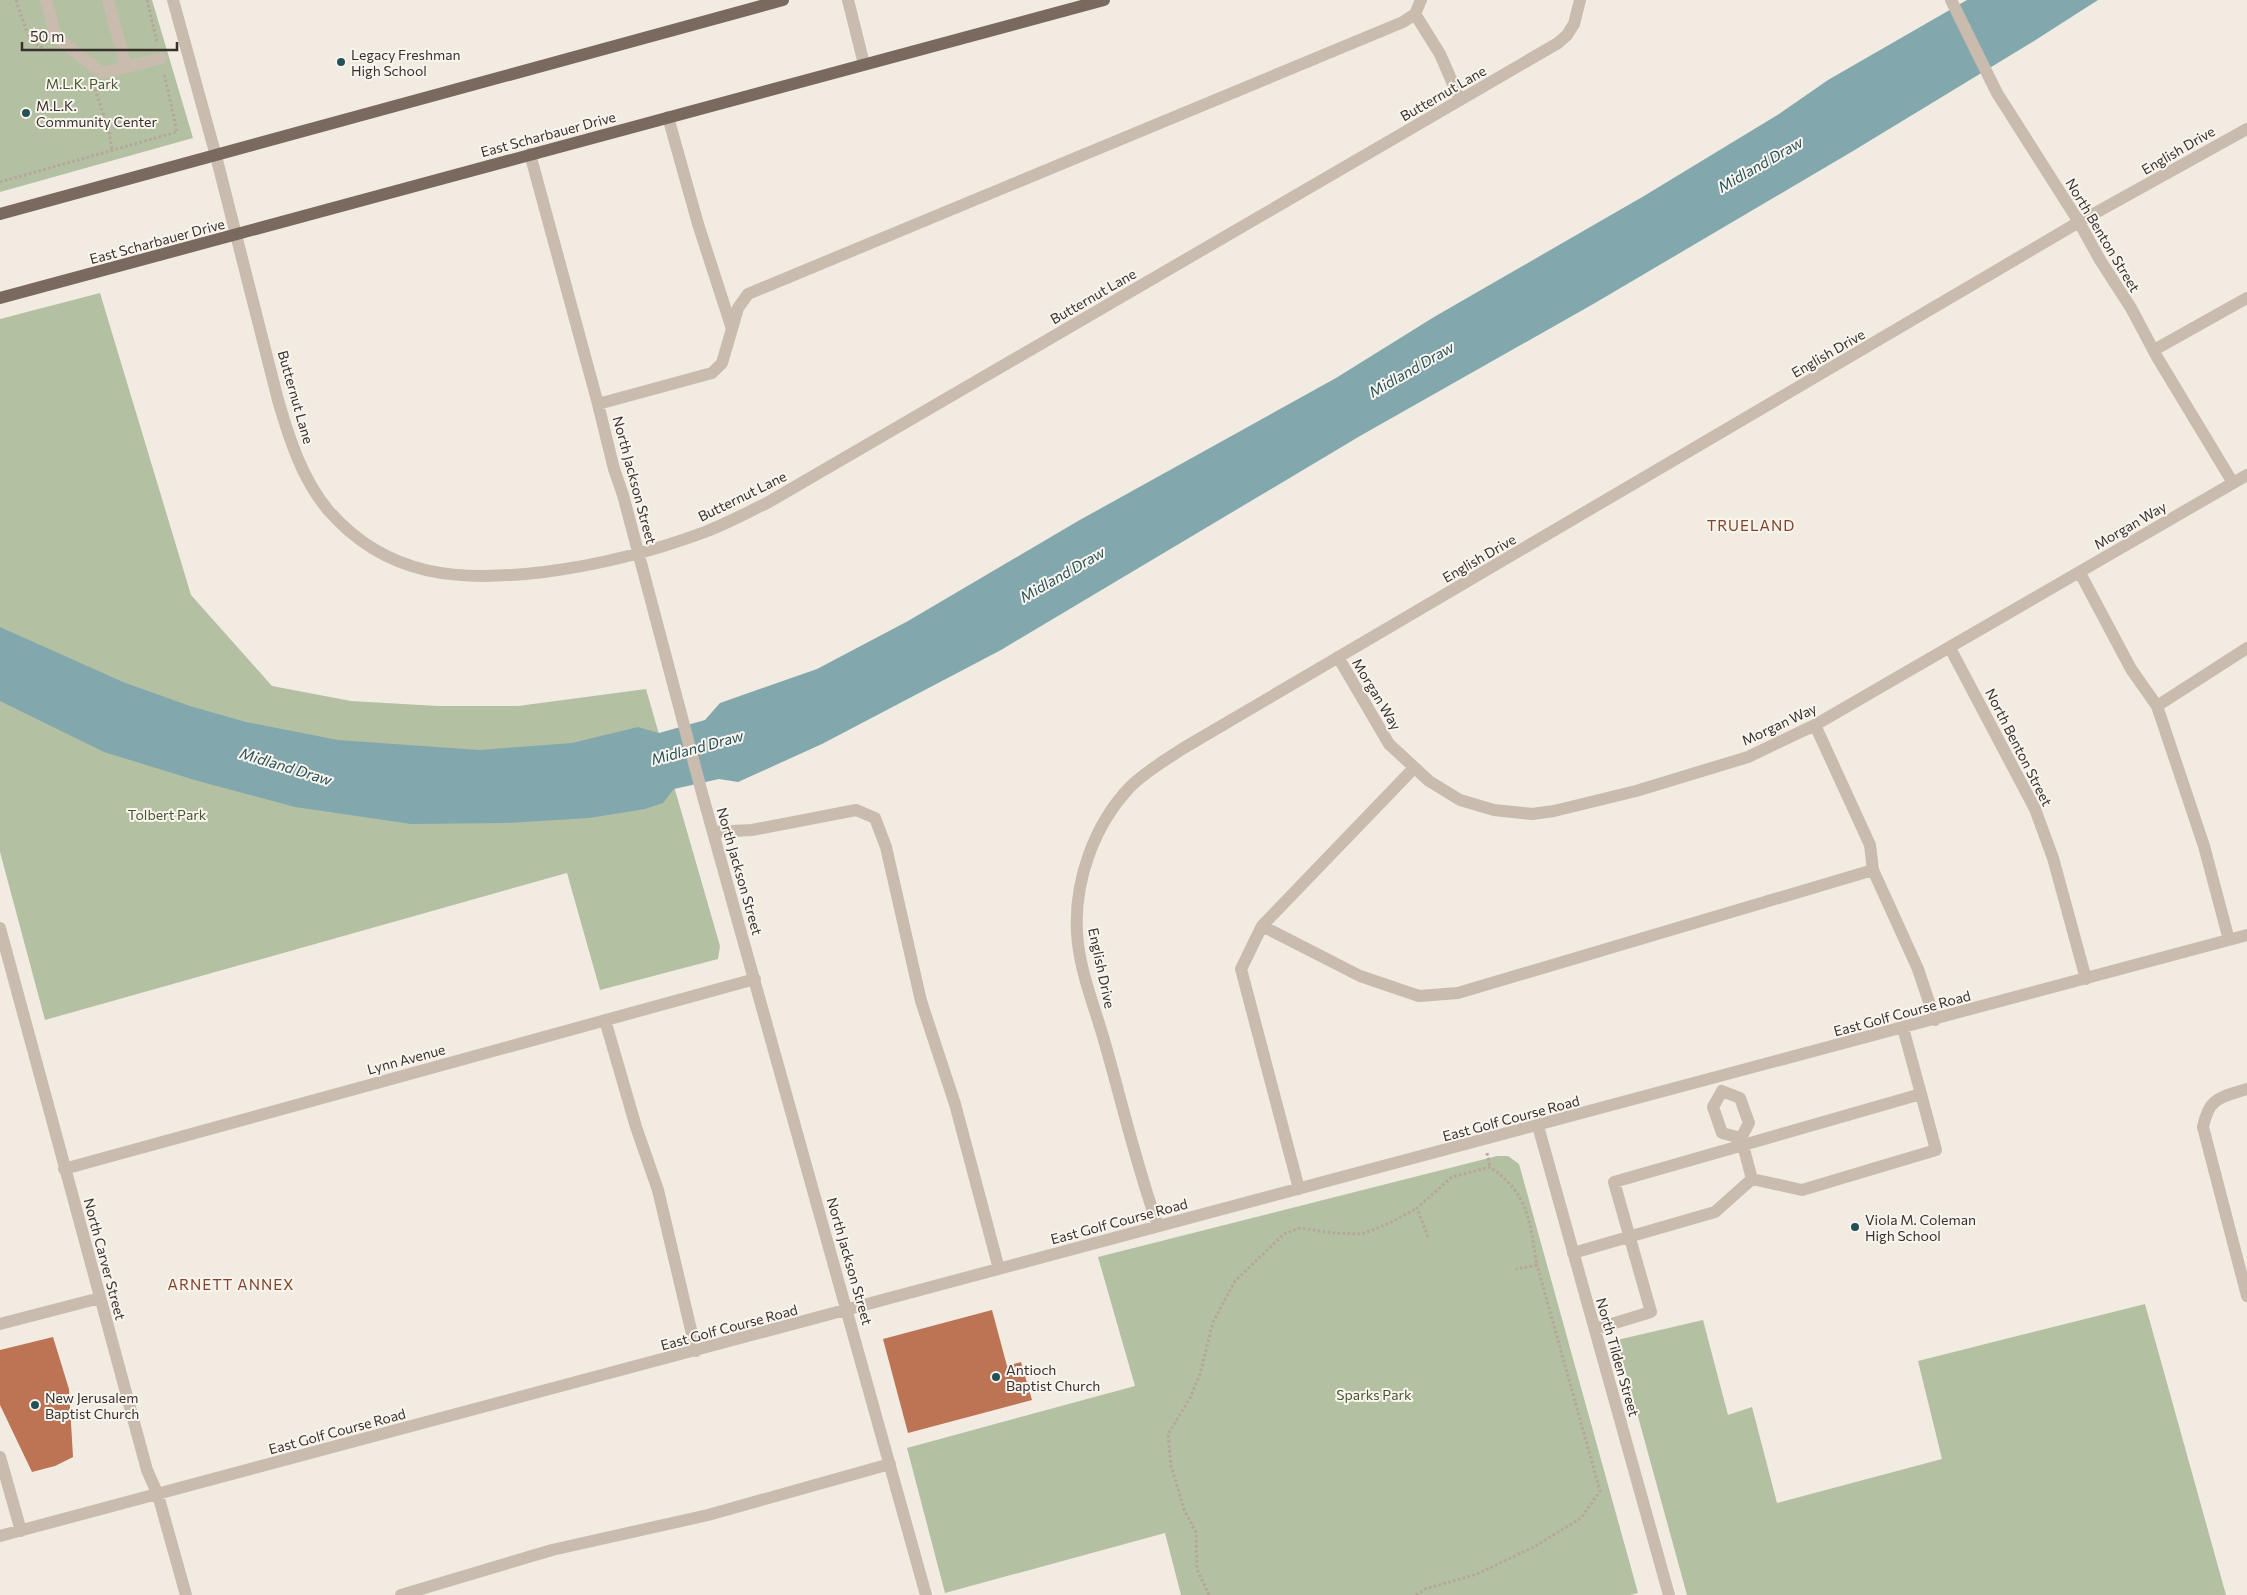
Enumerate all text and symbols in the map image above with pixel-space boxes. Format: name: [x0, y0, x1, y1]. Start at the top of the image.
scale bar: [22, 20, 178, 52]
text: 50 m: [30, 27, 64, 45]
place label: Legacy Freshman High School: [351, 46, 461, 79]
marker: Legacy Freshman High School: [335, 56, 347, 68]
street label: Butternut Lane: [1397, 62, 1489, 124]
park label: M.L.K. Park: [46, 75, 119, 92]
place label: M.L.K. Community Center: [36, 97, 158, 130]
marker: M.L.K. Community Center: [20, 107, 32, 119]
street label: East Scharbauer Drive: [478, 108, 618, 160]
street label: English Drive: [2138, 122, 2218, 178]
water label: Midland Draw: [1714, 132, 1807, 196]
street label: North Benton Street: [2062, 175, 2144, 295]
street label: East Scharbauer Drive: [87, 215, 227, 267]
street label: Butternut Lane: [1047, 265, 1139, 327]
street label: English Drive: [1788, 325, 1868, 381]
water label: Midland Draw: [1365, 337, 1458, 401]
street label: Butternut Lane: [275, 348, 317, 446]
street label: North Jackson Street: [610, 414, 660, 546]
street label: Butternut Lane: [695, 467, 789, 525]
street label: Morgan Way: [2091, 497, 2169, 553]
district label: TRUELAND: [1707, 516, 1795, 534]
street label: English Drive: [1439, 530, 1519, 586]
water label: Midland Draw: [1016, 542, 1109, 606]
street label: Morgan Way: [1349, 655, 1405, 733]
street label: North Benton Street: [1982, 685, 2056, 809]
street label: Morgan Way: [1739, 699, 1819, 749]
water label: Midland Draw: [649, 726, 746, 768]
water label: Midland Draw: [238, 743, 335, 789]
street label: North Jackson Street: [714, 805, 766, 937]
park label: Tolbert Park: [128, 806, 207, 823]
street label: English Drive: [1085, 926, 1119, 1010]
street label: East Golf Course Road: [1832, 987, 1972, 1039]
street label: Lynn Avenue: [365, 1040, 447, 1078]
street label: East Golf Course Road: [1441, 1092, 1581, 1144]
street label: North Jackson Street: [824, 1195, 876, 1327]
street label: East Golf Course Road: [1049, 1195, 1189, 1247]
street label: North Carver Street: [81, 1196, 130, 1322]
place label: Viola M. Coleman High School: [1865, 1211, 1976, 1244]
marker: Viola M. Coleman High School: [1849, 1221, 1861, 1233]
district label: ARNETT ANNEX: [168, 1275, 294, 1293]
street label: North Tilden Street: [1593, 1296, 1643, 1419]
street label: East Golf Course Road: [659, 1301, 799, 1353]
place label: Antioch Baptist Church: [1006, 1361, 1100, 1394]
marker: Antioch Baptist Church: [990, 1371, 1002, 1383]
park label: Sparks Park: [1336, 1386, 1412, 1403]
place label: New Jerusalem Baptist Church: [45, 1389, 139, 1422]
marker: New Jerusalem Baptist Church: [29, 1399, 41, 1411]
street label: East Golf Course Road: [267, 1405, 407, 1457]

